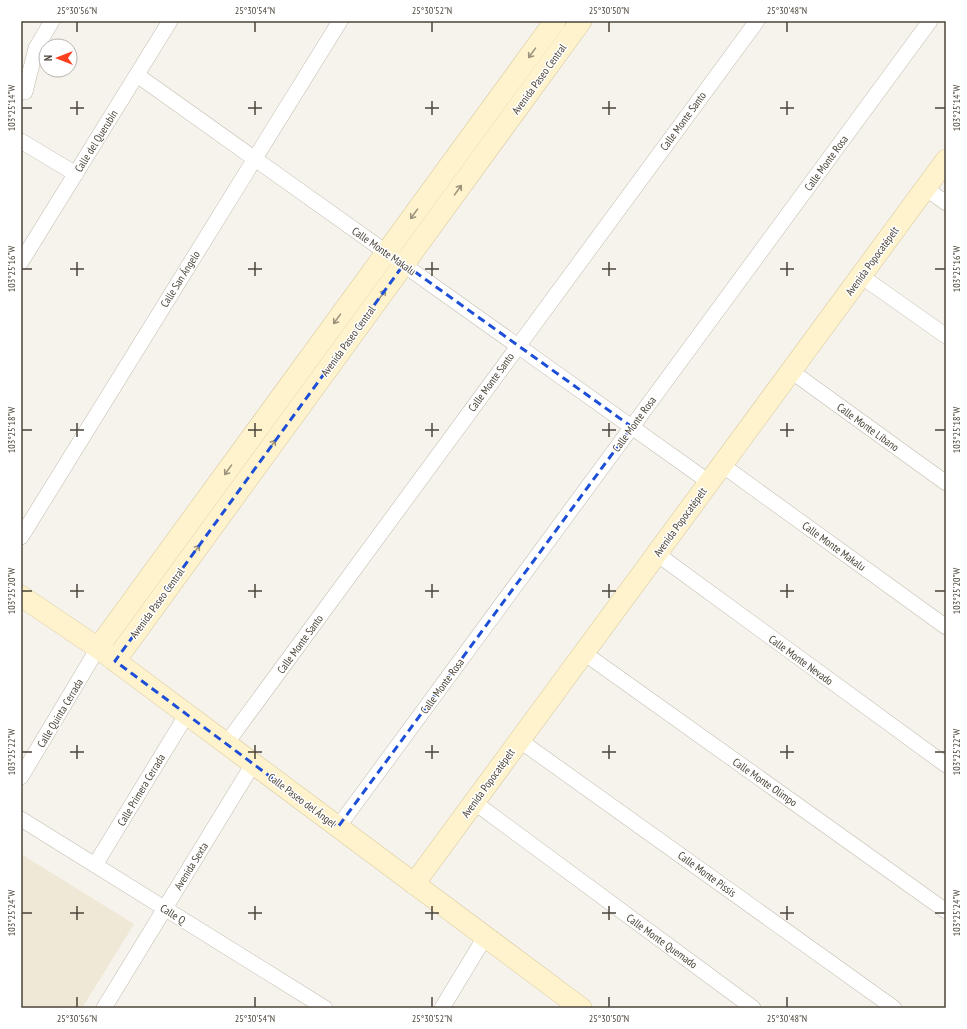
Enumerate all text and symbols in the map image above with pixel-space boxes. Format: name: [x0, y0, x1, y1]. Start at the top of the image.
text: 25°30'56"N: [57, 4, 97, 17]
text: 25°30'54"N: [235, 4, 275, 17]
text: 25°30'52"N: [412, 4, 452, 17]
text: 25°30'50"N: [589, 4, 629, 17]
text: 25°30'48"N: [767, 4, 807, 17]
north arrow: [38, 38, 78, 78]
street label: Avenida Paseo Central: [509, 41, 570, 117]
one-way arrow: [527, 47, 536, 58]
text: N: [41, 55, 55, 61]
text: 103°25'14"W: [5, 84, 18, 131]
text: 103°25'14"W: [950, 84, 963, 131]
street label: Calle Monte Santo: [657, 89, 709, 153]
street label: Calle del Querubín: [71, 107, 121, 175]
street label: Calle Monte Rosa: [801, 132, 851, 194]
one-way arrow: [454, 184, 462, 195]
one-way arrow: [410, 209, 418, 220]
street label: Calle Monte Makalu: [349, 224, 419, 278]
street label: Avenida Popocatépelt: [842, 224, 902, 298]
text: 103°25'16"W: [5, 245, 18, 292]
text: 103°25'16"W: [950, 245, 963, 292]
street label: Calle San Ángelo: [157, 248, 203, 310]
one-way arrow: [378, 289, 386, 300]
street label: Avenida Paseo Central: [318, 303, 379, 379]
one-way arrow: [333, 314, 342, 325]
street label: Calle Monte Santo: [465, 350, 517, 414]
street label: Calle Monte Rosa: [609, 393, 659, 455]
street label: Calle Monte Líbano: [834, 400, 902, 454]
text: 103°25'18"W: [5, 406, 18, 453]
text: 103°25'18"W: [950, 406, 963, 453]
one-way arrow: [268, 440, 276, 451]
one-way arrow: [224, 464, 232, 475]
street label: Avenida Popocatépelt: [650, 485, 710, 559]
street label: Calle Monte Makalu: [800, 518, 869, 574]
one-way arrow: [192, 545, 200, 556]
street label: Avenida Paseo Central: [127, 565, 188, 641]
text: 103°25'20"W: [5, 567, 18, 614]
text: 103°25'20"W: [950, 567, 963, 614]
street label: Calle Monte Santo: [274, 612, 326, 676]
street label: Calle Monte Nevado: [766, 632, 836, 688]
street label: Calle Monte Rosa: [417, 655, 467, 717]
street label: Calle Quinta Cerrada: [34, 676, 86, 750]
text: 103°25'22"W: [5, 728, 18, 775]
text: 103°25'22"W: [950, 728, 963, 775]
street label: Avenida Popocatépelt: [458, 746, 518, 820]
street label: Calle Primera Cerrada: [114, 751, 168, 829]
street label: Calle Monte Olimpo: [730, 755, 800, 809]
street label: Calle Paseo del Ángel: [265, 770, 339, 830]
street label: Avenida Sexta: [171, 840, 211, 892]
street label: Calle Monte Pissis: [675, 848, 739, 900]
text: 103°25'24"W: [5, 889, 18, 936]
text: 103°25'24"W: [950, 889, 963, 936]
street label: Calle Q: [158, 901, 189, 928]
street label: Calle Monte Quemado: [624, 911, 700, 972]
text: 25°30'56"N: [57, 1012, 97, 1025]
text: 25°30'54"N: [235, 1012, 275, 1025]
text: 25°30'52"N: [412, 1012, 452, 1025]
text: 25°30'50"N: [589, 1012, 629, 1025]
text: 25°30'48"N: [767, 1012, 807, 1025]

